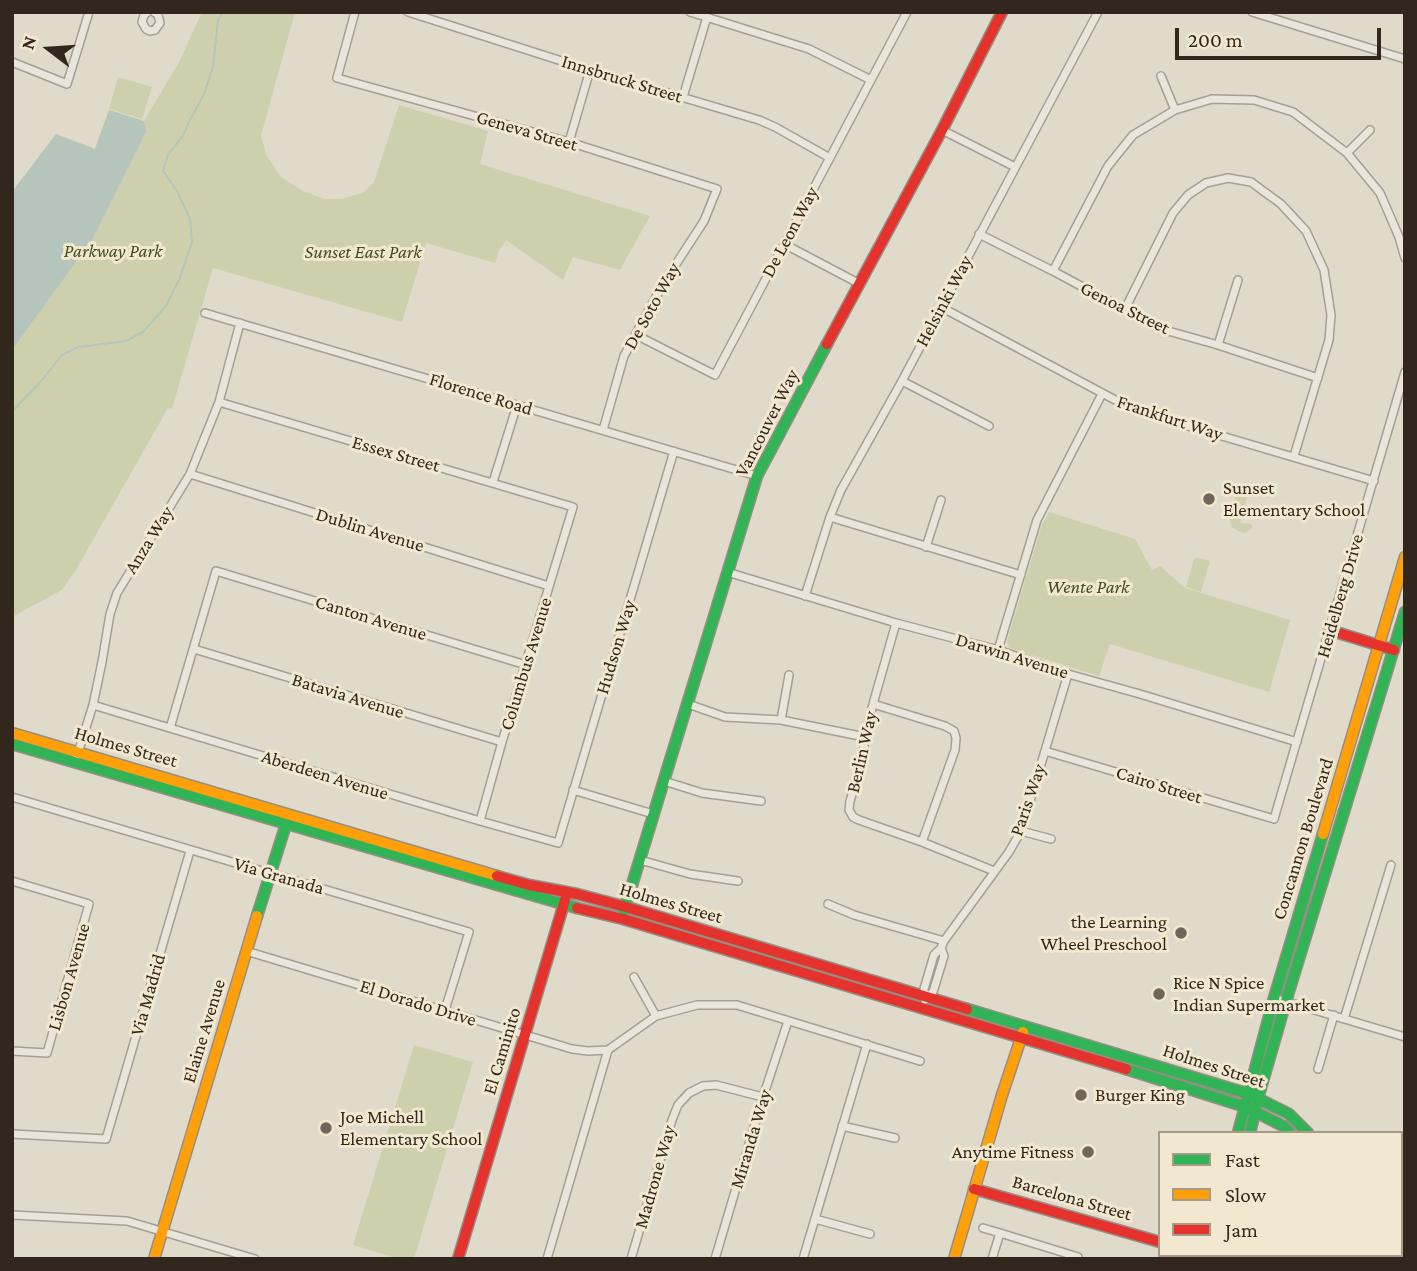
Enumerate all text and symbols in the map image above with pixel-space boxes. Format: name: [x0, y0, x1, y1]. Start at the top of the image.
north arrow: [14, 14, 84, 84]
scale bar: [1179, 14, 1386, 58]
text: 200 m: [1188, 28, 1243, 52]
text: N: [17, 33, 40, 52]
street label: Innsbruck Street: [559, 50, 685, 108]
street label: Geneva Street: [474, 106, 580, 156]
street label: De Leon Way: [757, 183, 823, 281]
park label: Parkway Park: [64, 240, 162, 262]
park label: Sunset East Park: [304, 241, 422, 263]
street label: Helsinki Way: [910, 251, 978, 351]
street label: De Soto Way: [619, 258, 685, 354]
street label: Genoa Street: [1076, 277, 1174, 339]
street label: Vancouver Way: [730, 365, 804, 481]
street label: Florence Road: [427, 367, 535, 421]
street label: Frankfurt Way: [1114, 390, 1226, 446]
street label: Essex Street: [349, 431, 443, 477]
place label: Sunset Elementary School: [1223, 477, 1365, 521]
marker: Sunset Elementary School: [1201, 491, 1217, 507]
street label: Anza Way: [119, 502, 179, 578]
street label: Dublin Avenue: [313, 503, 427, 557]
street label: Heidelberg Drive: [1311, 531, 1369, 661]
park label: Wente Park: [1047, 576, 1129, 598]
street label: Canton Avenue: [312, 590, 430, 646]
street label: Columbus Avenue: [495, 595, 557, 733]
street label: Hudson Way: [591, 597, 641, 697]
street label: Darwin Avenue: [953, 628, 1071, 684]
street label: Batavia Avenue: [289, 668, 407, 724]
street label: Berlin Way: [842, 709, 882, 795]
street label: Holmes Street: [72, 721, 180, 773]
street label: Aberdeen Avenue: [259, 745, 391, 805]
street label: Concannon Boulevard: [1268, 755, 1338, 923]
street label: Paris Way: [1005, 761, 1051, 839]
street label: Cairo Street: [1113, 761, 1205, 809]
street label: Via Granada: [231, 852, 327, 900]
street label: Holmes Street: [617, 877, 725, 929]
place label: the Learning Wheel Preschool: [1041, 911, 1167, 955]
street label: Lisbon Avenue: [43, 921, 95, 1033]
marker: the Learning Wheel Preschool: [1173, 925, 1189, 941]
street label: Via Madrid: [125, 951, 171, 1039]
place label: Rice N Spice Indian Supermarket: [1173, 972, 1325, 1016]
street label: El Dorado Drive: [357, 974, 479, 1032]
street label: Elaine Avenue: [177, 976, 231, 1086]
marker: Rice N Spice Indian Supermarket: [1151, 986, 1167, 1002]
street label: El Caminito: [478, 1005, 526, 1097]
street label: Holmes Street: [1160, 1039, 1268, 1093]
place label: Burger King: [1095, 1084, 1185, 1106]
street label: Miranda Way: [725, 1087, 777, 1191]
marker: Burger King: [1073, 1087, 1089, 1103]
place label: Joe Michell Elementary School: [340, 1106, 482, 1150]
marker: Joe Michell Elementary School: [318, 1120, 334, 1136]
street label: Madrone Way: [629, 1123, 681, 1231]
legend: [1158, 1131, 1403, 1257]
place label: Anytime Fitness: [952, 1141, 1074, 1163]
marker: Anytime Fitness: [1080, 1144, 1096, 1160]
text: Fast: [1225, 1148, 1260, 1172]
street label: Barcelona Street: [1010, 1170, 1134, 1226]
text: Slow: [1225, 1183, 1266, 1207]
text: Jam: [1225, 1218, 1258, 1242]

